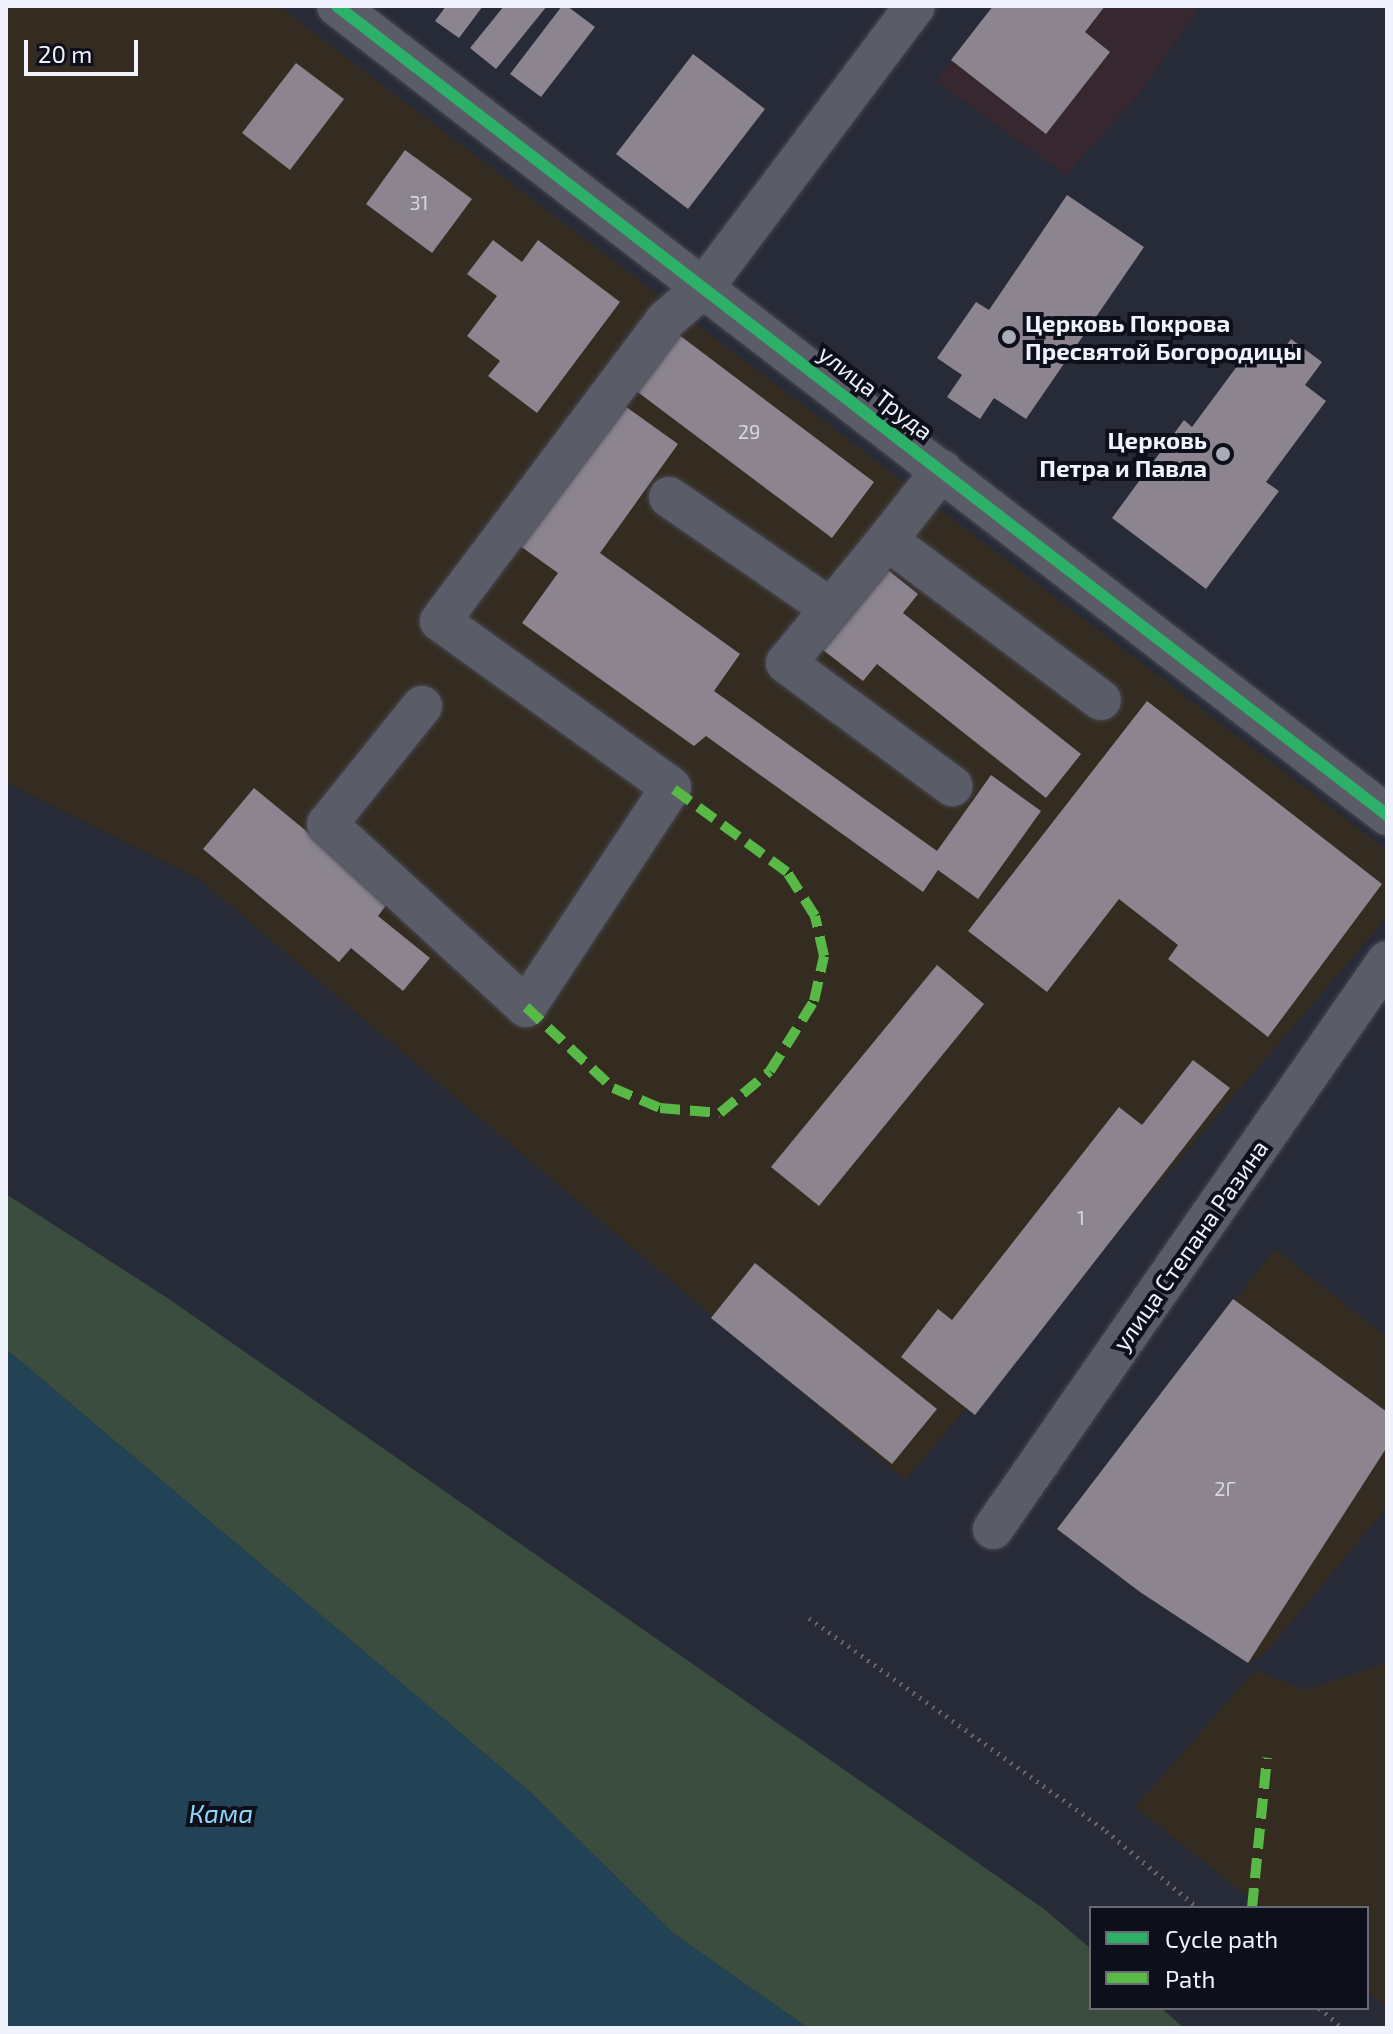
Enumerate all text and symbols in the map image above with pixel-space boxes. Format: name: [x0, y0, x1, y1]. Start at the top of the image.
scale bar: [28, 24, 142, 74]
text: 20 m: [38, 39, 92, 68]
house number: 31: [409, 190, 429, 214]
place label: Церковь Покрова Пресвятой Богородицы: [1025, 309, 1302, 365]
marker: Церковь Покрова Пресвятой Богородицы: [1000, 328, 1018, 346]
street label: улица Труда: [813, 338, 939, 446]
house number: 29: [738, 419, 760, 443]
place label: Церковь Петра и Павла: [1039, 426, 1207, 482]
marker: Церковь Петра и Павла: [1214, 445, 1232, 463]
street label: улица Степана Разина: [1106, 1134, 1274, 1356]
house number: 1: [1077, 1205, 1085, 1229]
house number: 2Г: [1214, 1476, 1236, 1500]
water label: Кама: [189, 1797, 253, 1829]
legend: [1089, 1906, 1369, 2010]
text: Cycle path: [1165, 1924, 1278, 1953]
text: Path: [1165, 1964, 1215, 1993]

